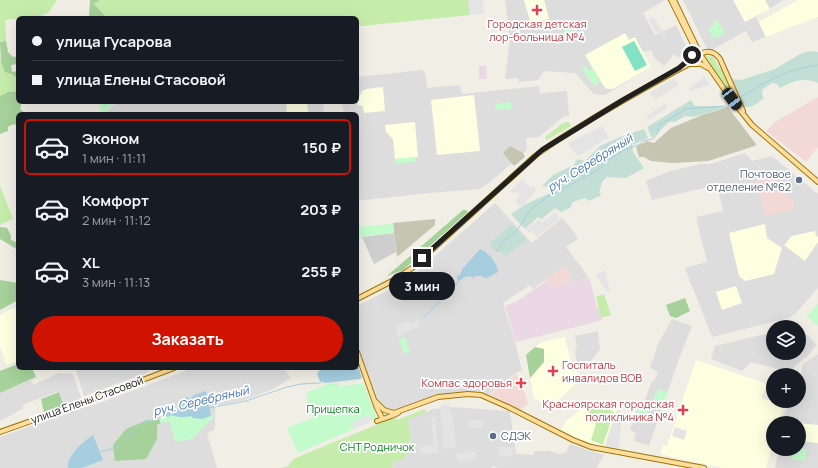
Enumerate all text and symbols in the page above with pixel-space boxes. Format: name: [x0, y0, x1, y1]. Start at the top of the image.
marker: Городская детская лор-больница №4: [531, 4, 543, 16]
place label: Городская детская лор-больница №4: [487, 16, 587, 44]
text: улица Гусарова: [56, 31, 172, 52]
route start: [683, 46, 701, 64]
text: улица Елены Стасовой: [56, 69, 226, 90]
car: [720, 86, 744, 112]
text: Эконом: [82, 128, 139, 149]
icon: car: [34, 129, 70, 165]
water label: руч. Серебряный: [544, 129, 637, 196]
text: 150 ₽: [302, 137, 341, 158]
text: 1 мин · 11:11: [82, 149, 146, 167]
place label: Почтовое отделение №62: [707, 166, 792, 194]
marker: Почтовое отделение №62: [794, 175, 804, 185]
text: Комфорт: [82, 190, 149, 211]
icon: car: [34, 191, 70, 227]
text: 203 ₽: [300, 199, 341, 220]
text: 2 мин · 11:12: [82, 211, 151, 229]
route end: [413, 249, 431, 267]
text: XL: [82, 252, 100, 273]
icon: car: [34, 253, 70, 289]
text: 255 ₽: [301, 261, 341, 282]
callout: 3 мин: [389, 272, 455, 300]
text: 3 мин · 11:13: [82, 273, 150, 291]
text: 3 мин: [404, 277, 440, 295]
button: Заказать: [32, 316, 343, 362]
map controls: [766, 320, 806, 456]
button: layers: [766, 320, 806, 360]
place label: Госпиталь инвалидов ВОВ: [562, 357, 642, 385]
marker: Госпиталь инвалидов ВОВ: [547, 365, 559, 377]
button: +: [766, 368, 806, 408]
street label: улица Елены Стасовой: [28, 372, 145, 427]
place label: Компас здоровья: [422, 375, 512, 390]
marker: Компас здоровья: [515, 377, 527, 389]
water label: руч. Серебряный: [151, 381, 251, 420]
place label: Красноярская городская поликлиника №4: [542, 396, 674, 424]
park label: Прищепка: [306, 401, 360, 416]
marker: Красноярская городская поликлиника №4: [677, 404, 689, 416]
button: −: [766, 416, 806, 456]
place label: СДЭК: [501, 428, 531, 443]
marker: СДЭК: [488, 431, 498, 441]
park label: СНТ Родничок: [340, 439, 415, 454]

